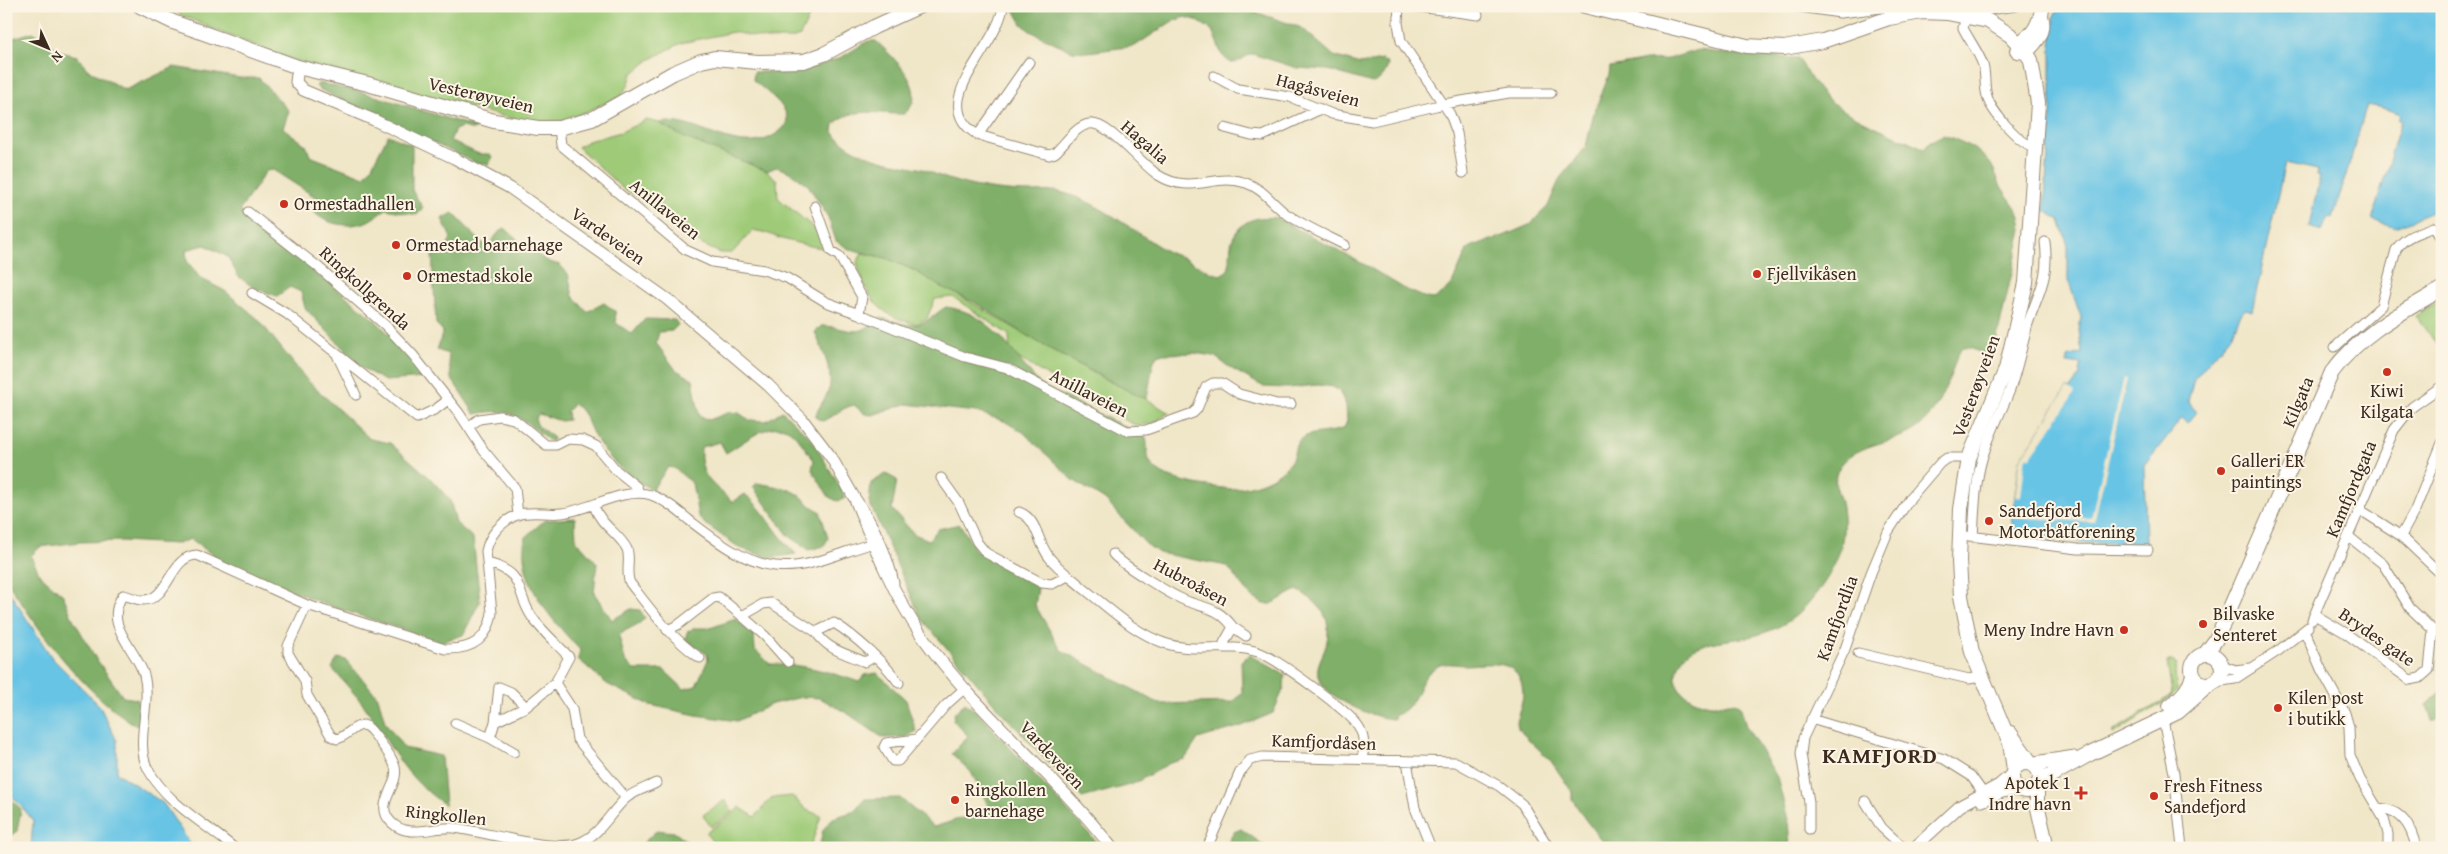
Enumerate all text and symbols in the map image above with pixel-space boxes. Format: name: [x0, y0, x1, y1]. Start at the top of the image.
north arrow: [22, 22, 72, 72]
text: N: [46, 47, 68, 68]
street label: Hagåsveien: [1273, 65, 1363, 114]
street label: Vesterøyveien: [426, 69, 536, 120]
street label: Hagalia: [1115, 113, 1176, 171]
street label: Anillaveien: [624, 171, 707, 246]
place label: Ormestadhallen: [294, 190, 414, 217]
marker: Ormestadhallen: [278, 198, 290, 210]
street label: Vardeveien: [566, 200, 651, 271]
place label: Ormestad barnehage: [406, 231, 563, 258]
street label: Ringkollgrenda: [313, 239, 418, 337]
marker: Ormestad barnehage: [390, 239, 402, 251]
place label: Fjellvikåsen: [1767, 260, 1857, 287]
place label: Ormestad skole: [417, 262, 533, 289]
marker: Fjellvikåsen: [1751, 268, 1763, 280]
marker: Ormestad skole: [401, 270, 413, 282]
street label: Vesterøyveien: [1944, 331, 2007, 441]
street label: Anillaveien: [1045, 361, 1133, 424]
marker: Kiwi Kilgata: [2381, 366, 2393, 378]
street label: Kilgata: [2275, 372, 2321, 432]
place label: Kiwi Kilgata: [2360, 377, 2414, 425]
street label: Kamfjordgata: [2318, 436, 2383, 541]
place label: Galleri ER paintings: [2231, 447, 2305, 495]
marker: Galleri ER paintings: [2215, 465, 2227, 477]
place label: Sandefjord Motorbåtforening: [1999, 497, 2135, 545]
marker: Sandefjord Motorbåtforening: [1983, 515, 1995, 527]
street label: Hubroåsen: [1149, 550, 1234, 613]
street label: Kamfjordlia: [1809, 571, 1865, 664]
place label: Bilvaske Senteret: [2213, 600, 2278, 648]
street label: Brydes gate: [2333, 600, 2421, 673]
place label: Meny Indre Havn: [1984, 616, 2114, 643]
marker: Bilvaske Senteret: [2197, 618, 2209, 630]
marker: Meny Indre Havn: [2118, 624, 2130, 636]
place label: Kilen post i butikk: [2288, 684, 2364, 732]
marker: Kilen post i butikk: [2272, 702, 2284, 714]
street label: Vardeveien: [1013, 714, 1091, 795]
street label: Kamfjordåsen: [1271, 726, 1377, 757]
district label: KAMFJORD: [1822, 739, 1938, 771]
place label: Apotek 1 Indre havn: [1989, 769, 2071, 817]
place label: Fresh Fitness Sandefjord: [2164, 772, 2263, 820]
place label: Ringkollen barnehage: [965, 776, 1046, 824]
marker: Apotek 1 Indre havn: [2075, 787, 2087, 799]
marker: Fresh Fitness Sandefjord: [2148, 790, 2160, 802]
marker: Ringkollen barnehage: [949, 794, 961, 806]
street label: Ringkollen: [404, 797, 488, 832]

